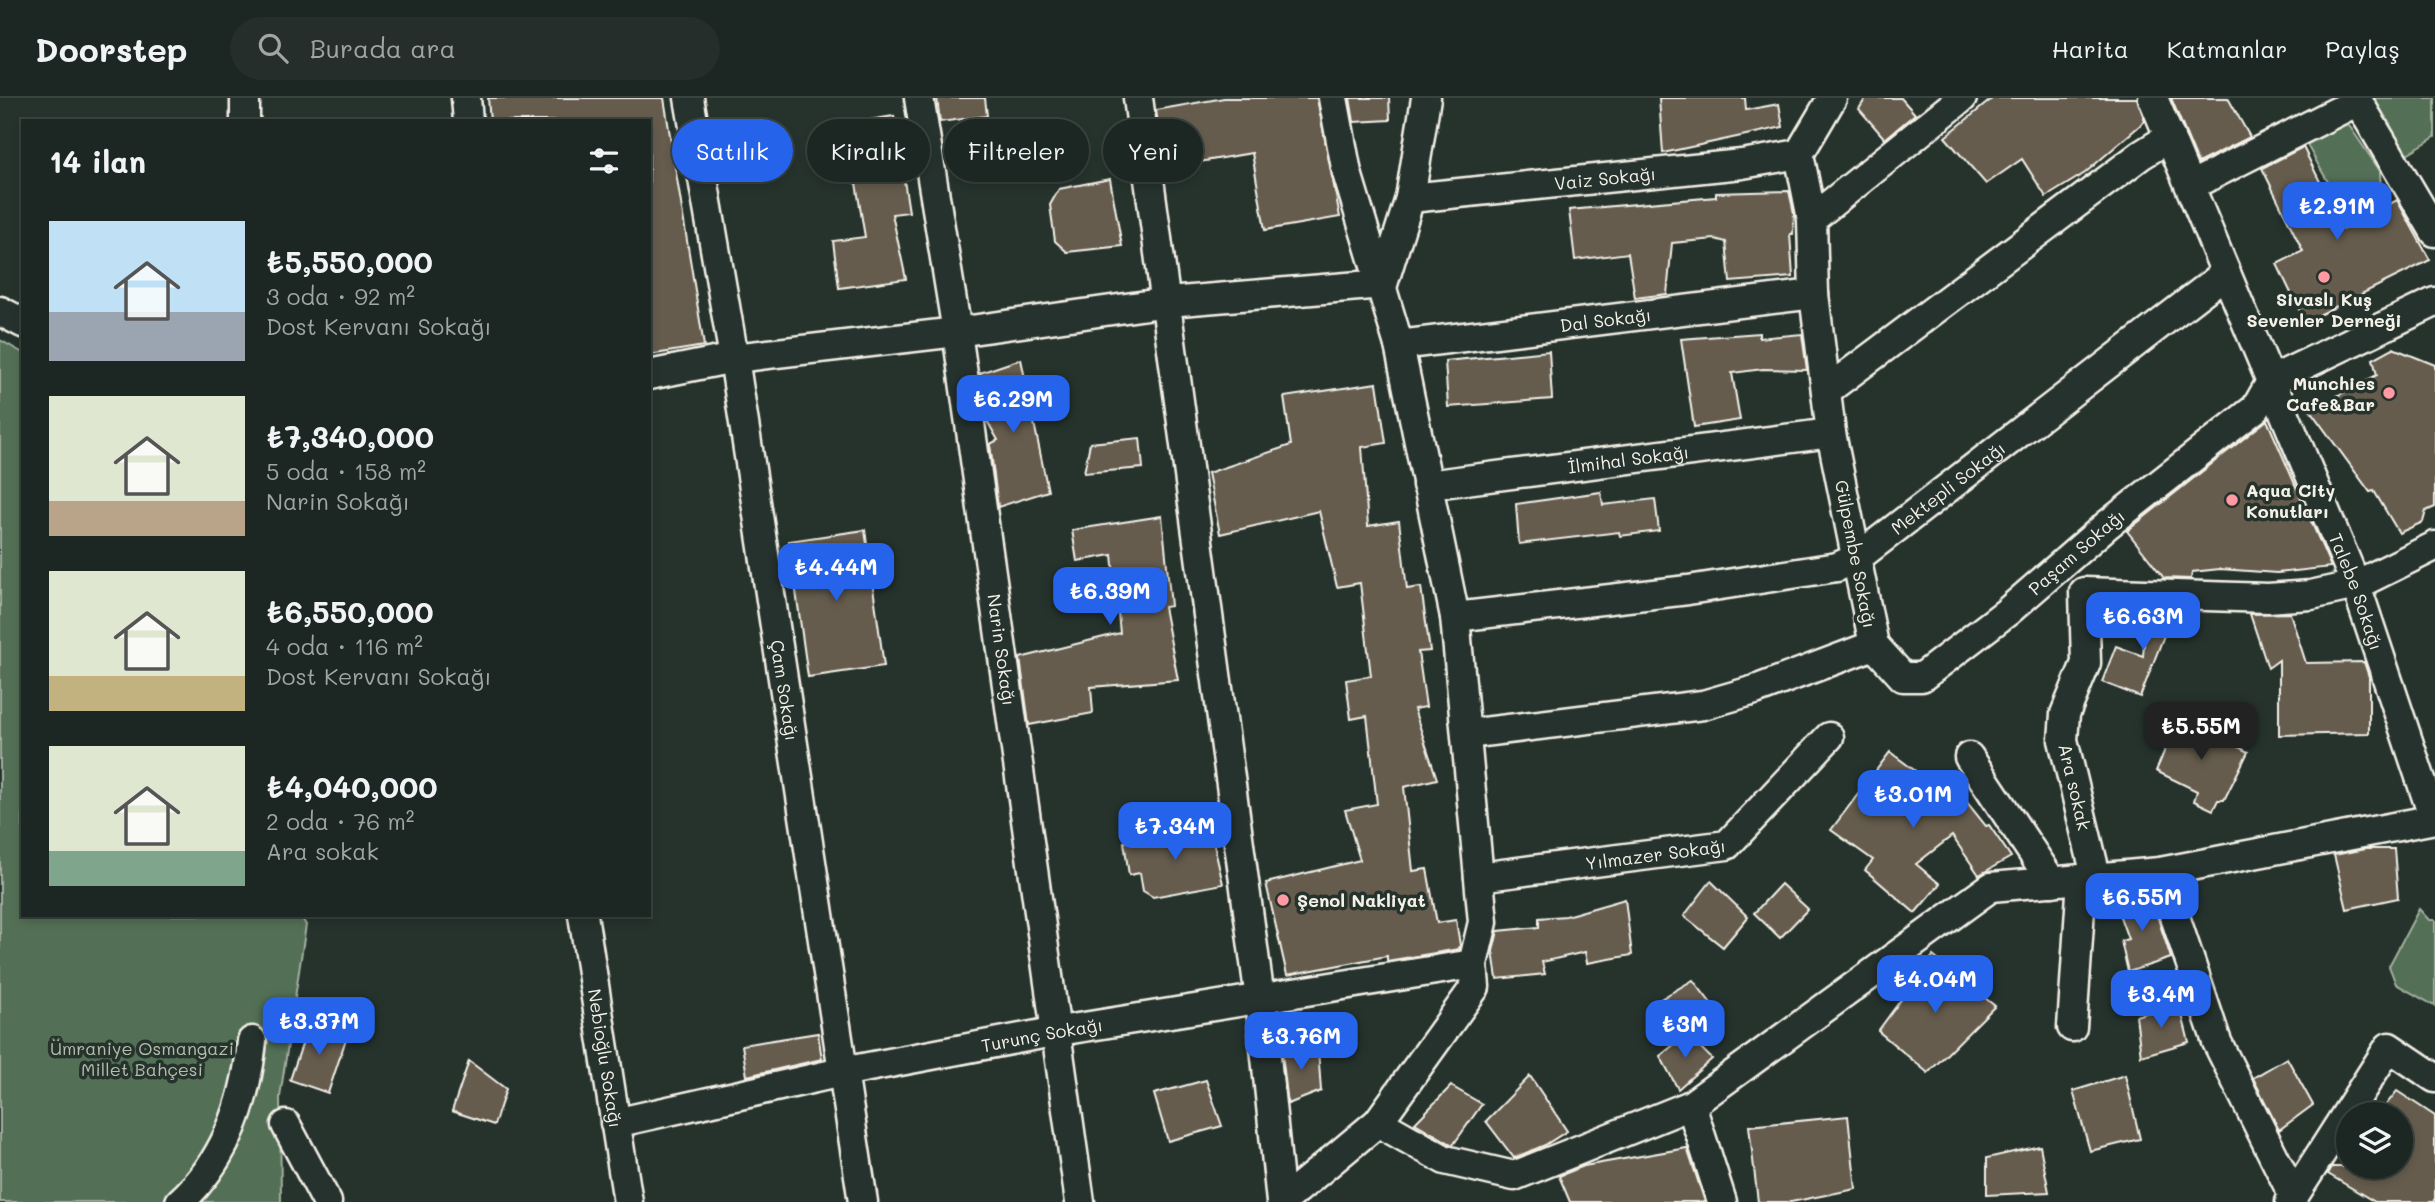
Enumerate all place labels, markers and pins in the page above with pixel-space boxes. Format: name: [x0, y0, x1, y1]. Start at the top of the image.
pin: ₺2.91M: [2280, 183, 2394, 242]
marker: Sivaslı Kuş Sevenler Derneği: [2316, 269, 2332, 285]
place label: Sivaslı Kuş Sevenler Derneği: [2246, 287, 2402, 332]
place label: Munchies Cafe&Bar: [2286, 371, 2375, 416]
pin: ₺6.29M: [956, 376, 1070, 435]
marker: Munchies Cafe&Bar: [2381, 385, 2397, 401]
place label: Aqua City Konutları: [2246, 478, 2335, 523]
marker: Aqua City Konutları: [2224, 492, 2240, 508]
pin: ₺4.44M: [779, 544, 893, 603]
pin: ₺6.39M: [1053, 568, 1167, 627]
pin: ₺6.63M: [2086, 592, 2200, 652]
pin: ₺5.55M: [2144, 702, 2258, 762]
pin: ₺3.01M: [1856, 770, 1970, 830]
pin: ₺7.34M: [1118, 802, 1232, 862]
pin: ₺6.55M: [2085, 874, 2199, 933]
place label: Şenol Nakliyat: [1297, 888, 1426, 912]
marker: Şenol Nakliyat: [1275, 892, 1291, 908]
pin: ₺4.04M: [1878, 956, 1992, 1015]
pin: ₺3.4M: [2112, 970, 2210, 1030]
pin: ₺3.37M: [262, 998, 376, 1057]
pin: ₺3M: [1651, 1000, 1719, 1060]
pin: ₺3.76M: [1244, 1012, 1358, 1072]

